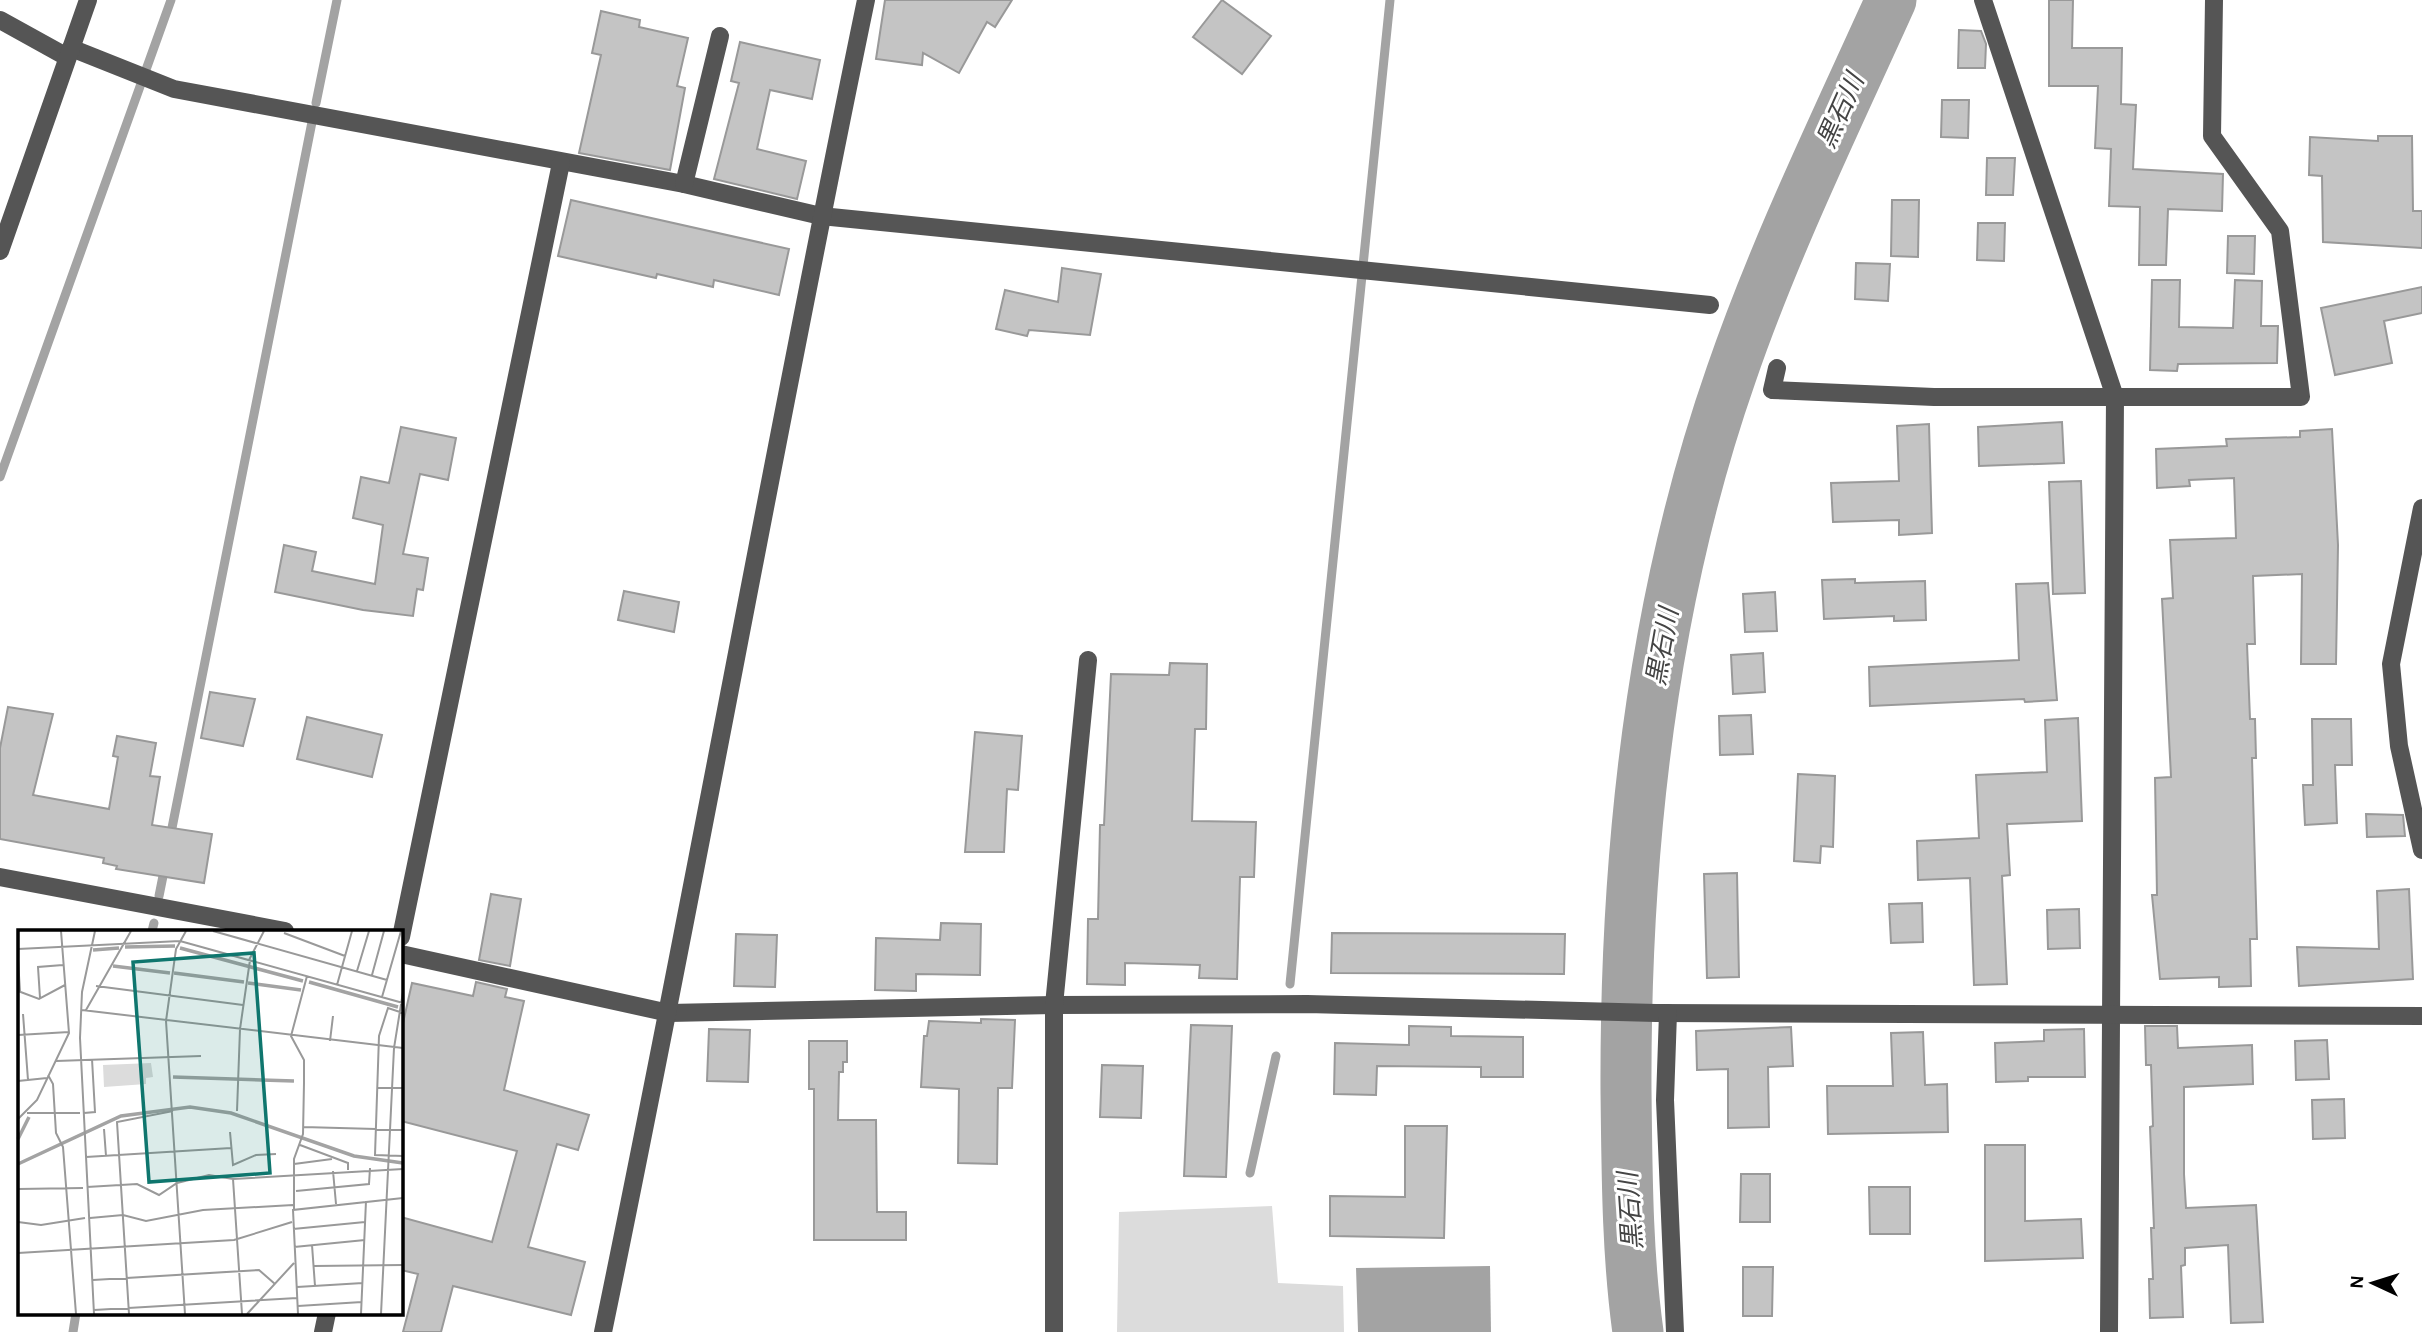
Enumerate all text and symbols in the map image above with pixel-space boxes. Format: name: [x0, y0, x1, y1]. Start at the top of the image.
water label: 黒石川: [1813, 67, 1870, 152]
water label: 黒石川: [1643, 603, 1683, 688]
inset map: [18, 930, 402, 1314]
water label: 黒石川: [1615, 1168, 1647, 1251]
north arrow: [2338, 1248, 2408, 1318]
text: N: [2348, 1275, 2367, 1289]

